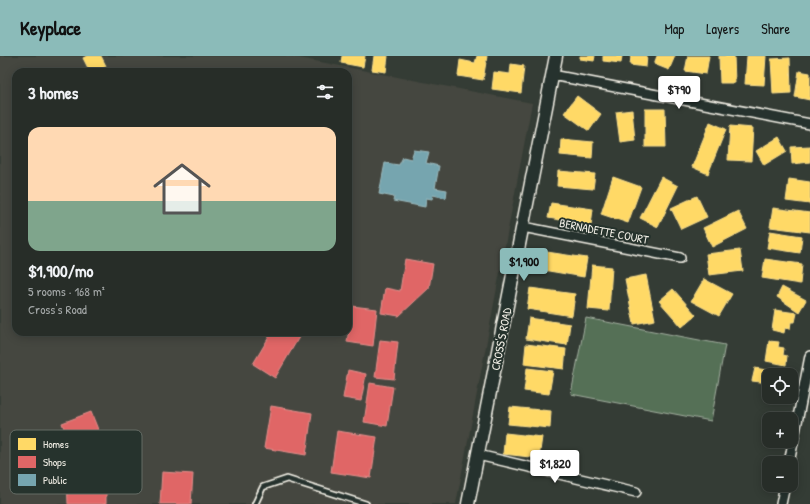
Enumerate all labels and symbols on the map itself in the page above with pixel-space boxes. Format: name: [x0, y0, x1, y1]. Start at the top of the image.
pin: $790: [655, 76, 703, 110]
street label: BERNADETTE COURT: [558, 214, 650, 248]
pin: $1,900: [491, 248, 557, 282]
street label: CROSS'S ROAD: [487, 306, 515, 372]
legend: [10, 430, 142, 494]
text: Homes: [43, 437, 69, 451]
pin: $1,820: [522, 450, 588, 484]
text: Shops: [43, 455, 66, 469]
text: Public: [43, 473, 68, 487]

